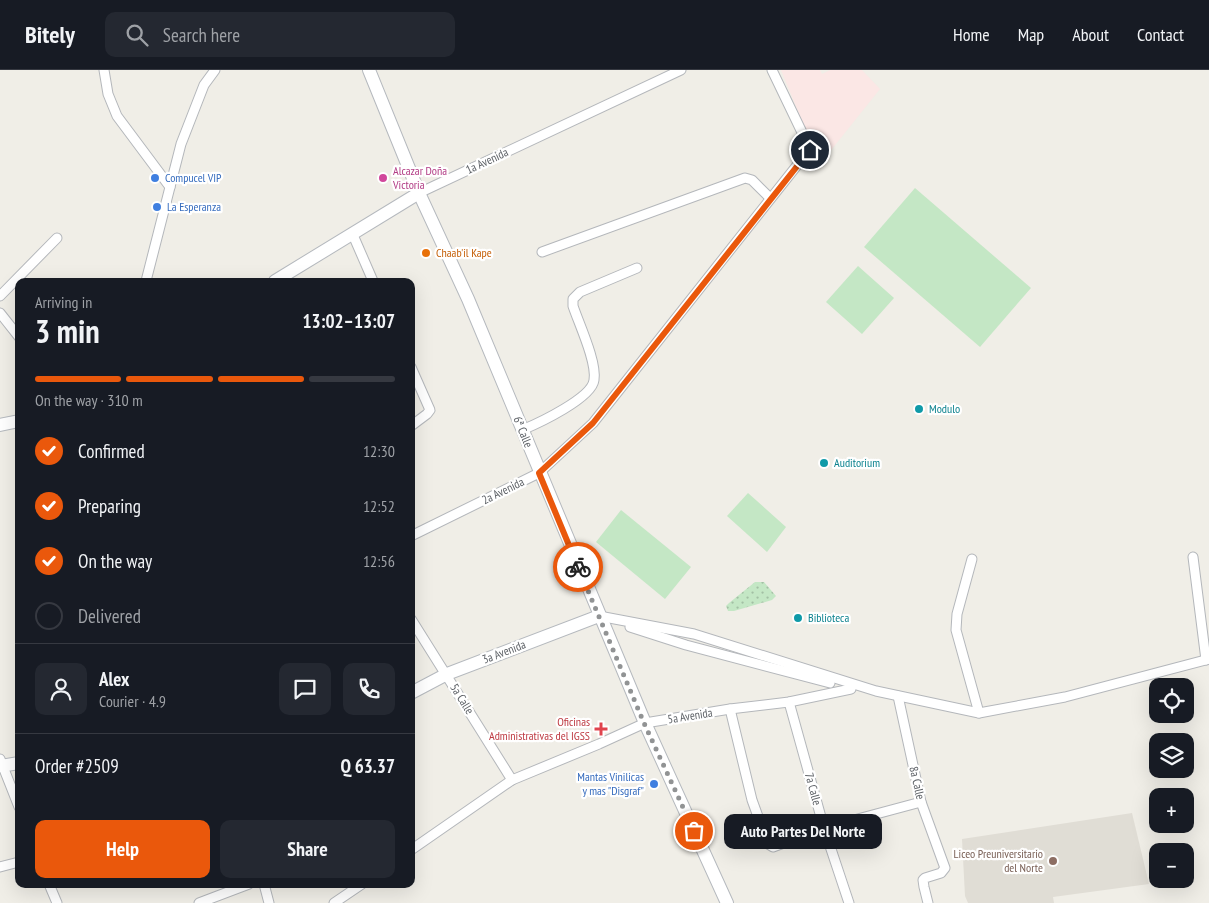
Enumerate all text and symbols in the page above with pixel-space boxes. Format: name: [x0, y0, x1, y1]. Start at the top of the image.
search box: [105, 12, 455, 57]
text: Bitely: [25, 19, 75, 50]
icon: search: [123, 21, 151, 49]
text: Search here: [163, 23, 240, 47]
text: Home: [953, 23, 990, 46]
text: Map: [1018, 23, 1044, 46]
text: About: [1072, 23, 1109, 46]
text: Contact: [1137, 23, 1184, 46]
pin: [789, 129, 831, 171]
icon: home: [796, 136, 824, 164]
street label: 1a Avenida: [463, 144, 511, 177]
place label: Alcazar Doña Victoria: [392, 163, 447, 192]
place label: Compucel VIP: [165, 170, 222, 185]
marker: Compucel VIP: [149, 172, 161, 184]
marker: Alcazar Doña Victoria: [377, 172, 389, 184]
place label: La Esperanza: [167, 199, 221, 214]
marker: La Esperanza: [151, 201, 163, 213]
place label: Chaab'il Kape: [436, 245, 492, 260]
marker: Chaab'il Kape: [420, 247, 432, 259]
text: Arriving in: [35, 292, 92, 312]
text: 13:02–13:07: [302, 309, 395, 333]
text: 3 min: [35, 310, 100, 352]
text: On the way · 310 m: [35, 390, 143, 410]
place label: Modulo: [929, 401, 960, 416]
marker: Modulo: [913, 403, 925, 415]
street label: 6ª Calle: [510, 414, 537, 450]
icon: check: [35, 437, 63, 465]
text: Confirmed: [78, 439, 145, 463]
text: 12:30: [363, 441, 395, 461]
place label: Auditorium: [834, 455, 880, 470]
marker: Auditorium: [818, 457, 830, 469]
street label: 2a Avenida: [479, 474, 527, 507]
icon: check: [35, 492, 63, 520]
text: Preparing: [78, 494, 141, 518]
text: 12:52: [363, 496, 395, 516]
courier: [553, 542, 603, 592]
icon: check: [35, 547, 63, 575]
text: On the way: [78, 549, 152, 573]
text: 12:56: [363, 551, 395, 571]
icon: bike: [564, 553, 592, 581]
text: Delivered: [78, 604, 141, 628]
place label: Biblioteca: [808, 610, 849, 625]
marker: Biblioteca: [792, 612, 804, 624]
street label: 3a Avenida: [480, 636, 528, 667]
button: person: [35, 663, 87, 715]
button: chat: [279, 663, 331, 715]
button: phone: [343, 663, 395, 715]
text: Alex: [99, 667, 129, 691]
map controls: [1149, 678, 1194, 888]
button: locate: [1149, 678, 1194, 723]
street label: 5a Calle: [447, 681, 478, 717]
text: Courier · 4.9: [99, 691, 166, 711]
street label: 5a Avenida: [666, 705, 714, 726]
place label: Oficinas Administrativas del IGSS: [489, 714, 590, 743]
marker: Oficinas Administrativas del IGSS: [594, 722, 608, 736]
button: layers: [1149, 733, 1194, 778]
text: Order #2509: [35, 754, 119, 778]
text: Q 63.37: [340, 754, 395, 778]
street label: 8a Calle: [906, 765, 929, 801]
place label: Mantas Vinilicas y mas "Disgraf": [577, 769, 644, 798]
street label: 7a Calle: [802, 771, 825, 807]
marker: Mantas Vinilicas y mas "Disgraf": [648, 778, 660, 790]
button: +: [1149, 788, 1194, 833]
pin: [673, 810, 715, 852]
callout: Auto Partes Del Norte: [724, 814, 882, 848]
icon: bag: [680, 817, 708, 845]
button: Help: [35, 820, 210, 878]
button: Share: [220, 820, 395, 878]
text: Auto Partes Del Norte: [741, 821, 865, 841]
button: −: [1149, 843, 1194, 888]
place label: Liceo Preuniversitario del Norte: [954, 846, 1043, 875]
marker: Liceo Preuniversitario del Norte: [1047, 855, 1059, 867]

